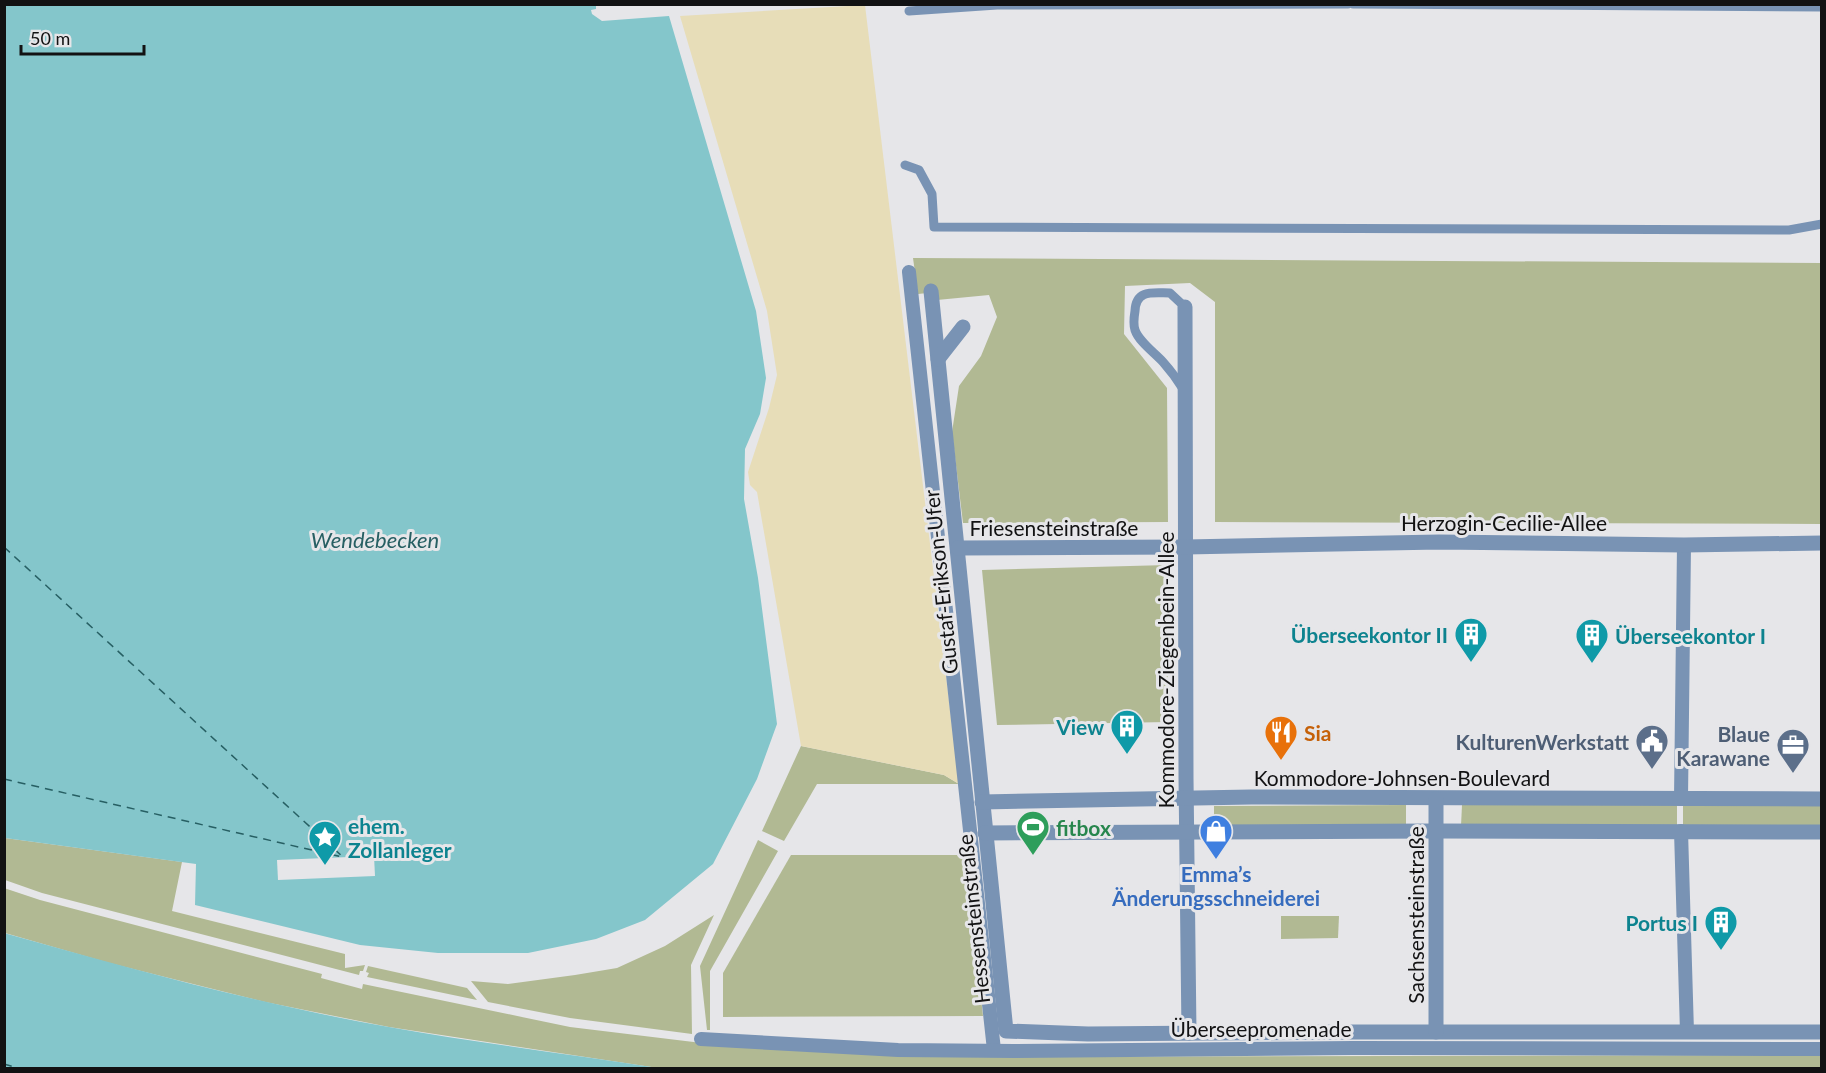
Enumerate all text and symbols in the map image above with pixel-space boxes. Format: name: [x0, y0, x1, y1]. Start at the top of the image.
scale bar: [21, 18, 144, 56]
text: 50 m: [30, 27, 70, 49]
street label: Gustaf-Erikson-Ufer: [918, 488, 962, 675]
street label: Herzogin-Cecilie-Allee: [1401, 510, 1607, 535]
street label: Friesensteinstraße: [970, 515, 1138, 540]
water label: Wendebecken: [311, 526, 439, 553]
street label: Kommodore-Ziegenbein-Allee: [1153, 531, 1178, 809]
building icon: Überseekontor II: [1453, 616, 1489, 663]
building icon: Überseekontor I: [1574, 617, 1610, 664]
place label: Überseekontor II: [1291, 622, 1448, 647]
place label: Überseekontor I: [1615, 623, 1766, 648]
building icon: View: [1109, 708, 1145, 755]
place label: View: [1055, 714, 1104, 739]
restaurant icon: Sia: [1263, 714, 1299, 761]
place label: Sia: [1304, 720, 1331, 745]
place label: Blaue Karawane: [1676, 721, 1770, 770]
public building icon: KulturenWerkstatt: [1634, 723, 1670, 770]
office icon: Blaue Karawane: [1775, 727, 1811, 774]
place label: KulturenWerkstatt: [1456, 729, 1629, 754]
street label: Kommodore-Johnsen-Boulevard: [1254, 765, 1550, 790]
sports icon: fitbox: [1015, 809, 1051, 856]
place label: ehem. Zollanleger: [348, 813, 452, 862]
shop icon: Emma’s Änderungsschneiderei: [1198, 813, 1234, 860]
place label: fitbox: [1056, 815, 1111, 840]
place icon: ehem. Zollanleger: [307, 819, 343, 866]
street label: Sachsensteinstraße: [1403, 826, 1428, 1004]
street label: Hessensteinstraße: [952, 833, 994, 1005]
place label: Emma’s Änderungsschneiderei: [1111, 861, 1320, 910]
building icon: Portus I: [1703, 904, 1739, 951]
place label: Portus I: [1625, 910, 1698, 935]
street label: Überseepromenade: [1170, 1016, 1352, 1041]

